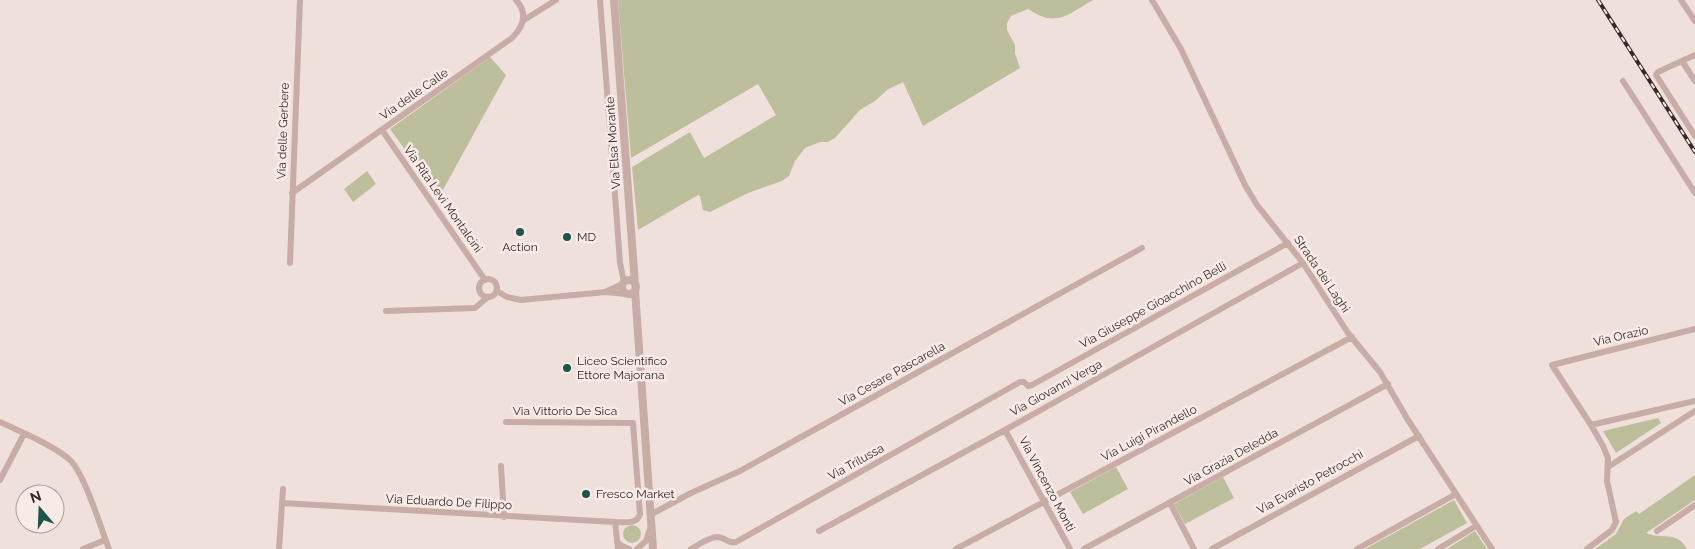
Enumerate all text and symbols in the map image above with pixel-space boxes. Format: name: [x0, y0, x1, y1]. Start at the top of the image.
street label: Via delle Calle: [377, 65, 451, 123]
street label: Via delle Gerbere: [274, 82, 292, 180]
street label: Via Elsa Morante: [603, 96, 623, 190]
street label: Via Rita Levi Montalcini: [401, 143, 485, 255]
marker: Action: [514, 226, 526, 238]
place label: MD: [577, 230, 597, 244]
marker: MD: [561, 231, 573, 243]
street label: Strada dei Laghi: [1291, 233, 1353, 315]
place label: Action: [502, 240, 538, 254]
street label: Via Giuseppe Gioacchino Belli: [1077, 259, 1229, 351]
street label: Via Orazio: [1592, 323, 1650, 349]
street label: Via Cesare Pascarella: [837, 339, 947, 409]
place label: Liceo Scientifico Ettore Majorana: [577, 354, 667, 382]
street label: Via Giovanni Verga: [1008, 357, 1104, 419]
marker: Liceo Scientifico Ettore Majorana: [561, 362, 573, 374]
street label: Via Luigi Pirandello: [1099, 402, 1199, 464]
street label: Via Vittorio De Sica: [513, 404, 617, 418]
street label: Via Grazia Deledda: [1182, 425, 1280, 489]
street label: Via Vincenzo Monti: [1016, 434, 1078, 534]
street label: Via Trilussa: [826, 441, 886, 483]
street label: Via Evaristo Petrocchi: [1254, 447, 1366, 517]
north arrow: [15, 484, 65, 534]
text: N: [28, 487, 43, 506]
place label: Fresco Market: [596, 487, 674, 501]
marker: Fresco Market: [580, 488, 592, 500]
street label: Via Eduardo De Filippo: [385, 492, 513, 512]

